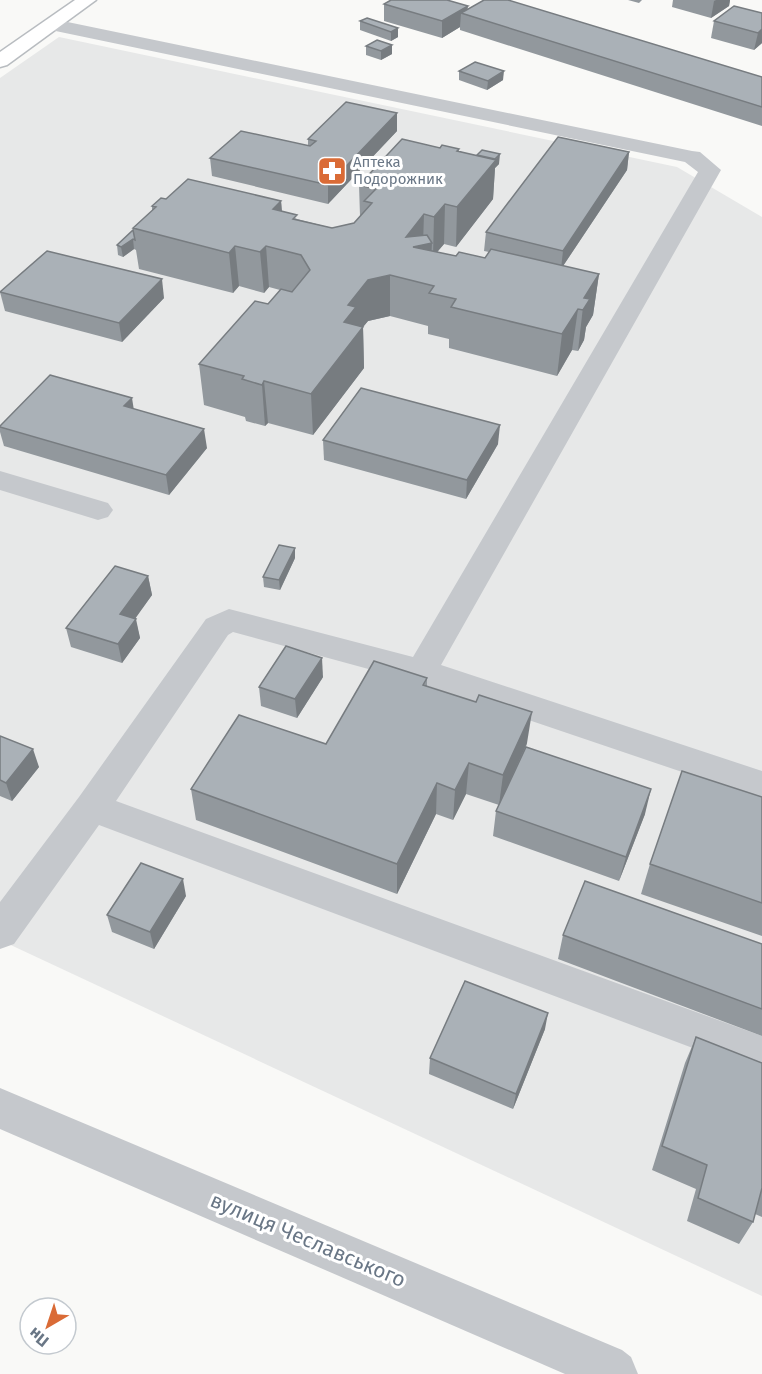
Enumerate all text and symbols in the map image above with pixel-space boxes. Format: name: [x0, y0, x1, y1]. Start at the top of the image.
place label: Аптека Подорожник: [353, 153, 443, 188]
pharmacy icon: Аптека Подорожник: [316, 155, 348, 187]
street label: вулиця Чеславського: [206, 1187, 410, 1293]
north arrow: [18, 1296, 78, 1356]
text: Пн: [25, 1324, 53, 1351]

